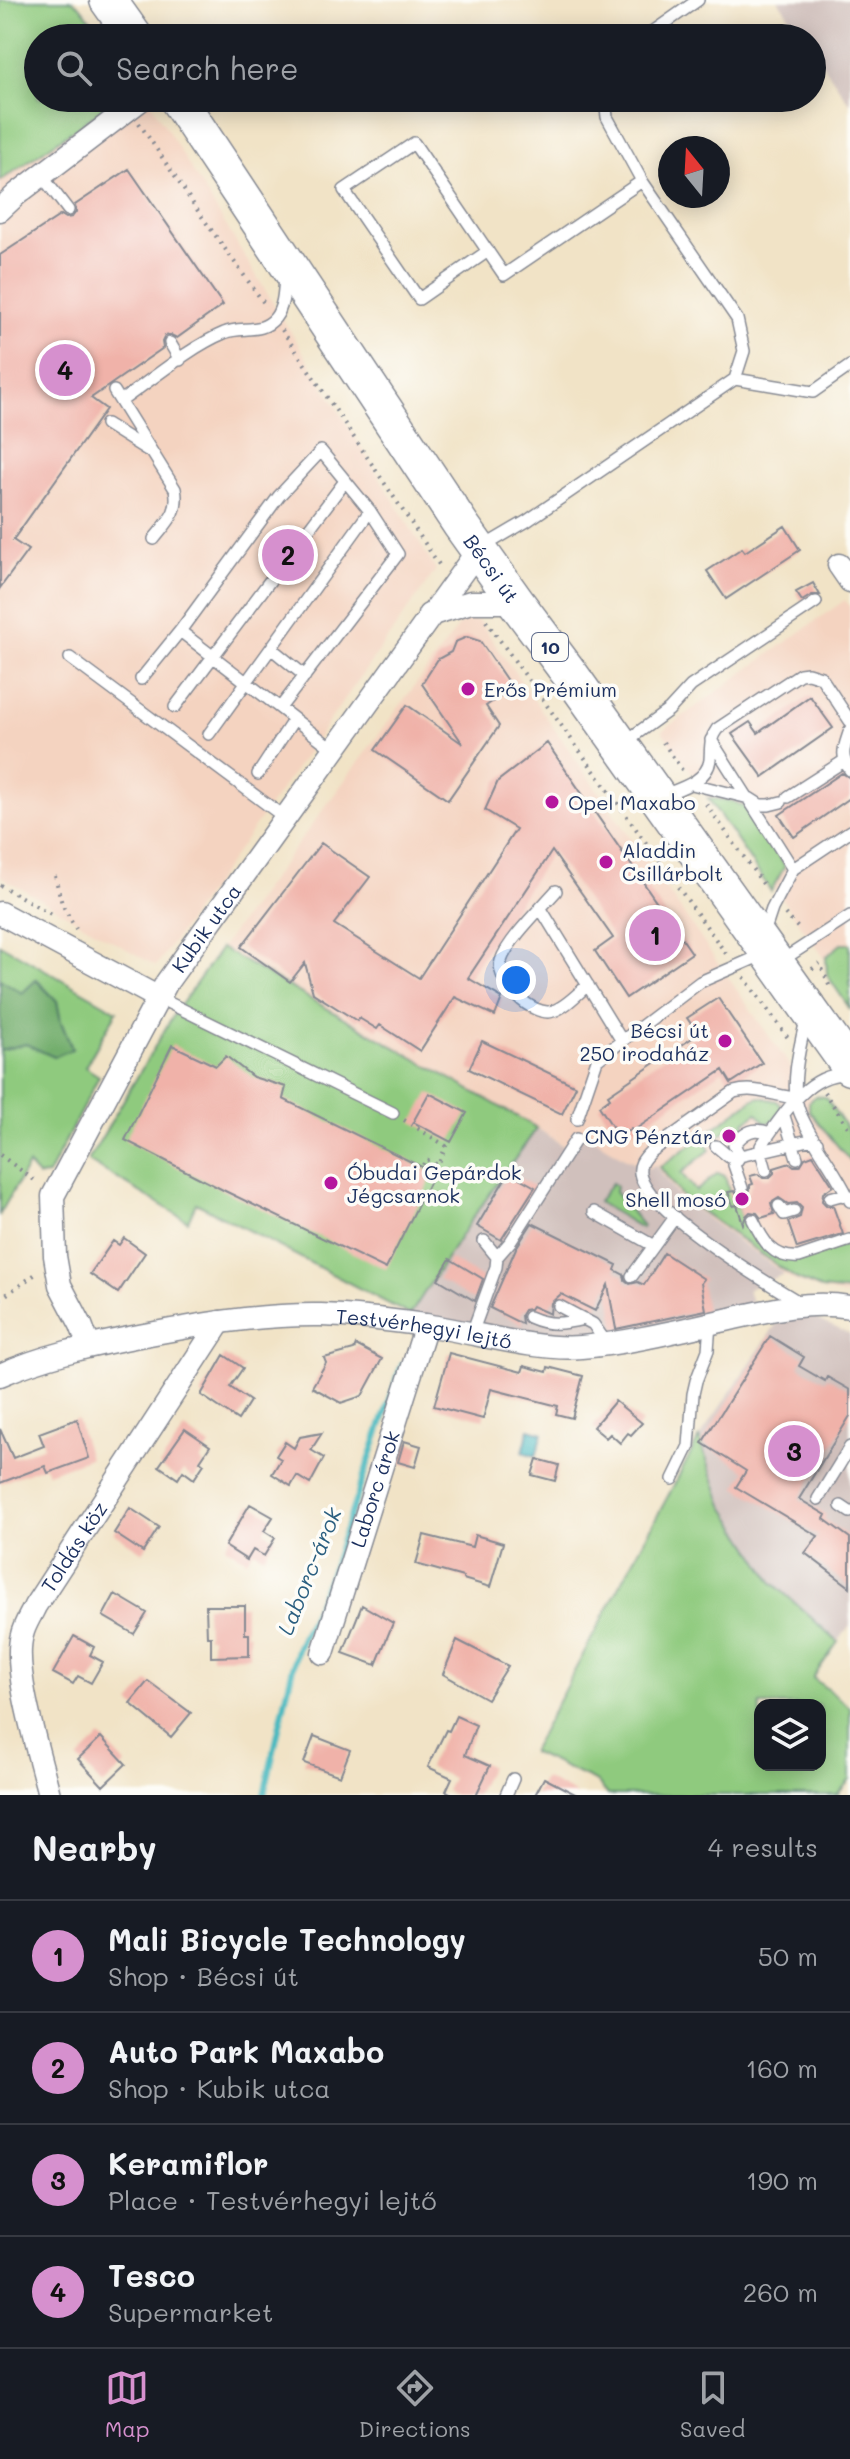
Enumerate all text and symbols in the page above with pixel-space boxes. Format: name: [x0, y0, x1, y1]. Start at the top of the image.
search box: [24, 24, 826, 112]
icon: search: [52, 46, 96, 90]
text: Search here: [116, 48, 299, 88]
north arrow: [658, 136, 730, 208]
pin: 4: [39, 340, 91, 400]
pin: 2: [262, 525, 314, 585]
street label: Bécsi út: [458, 529, 525, 608]
road number: 10: [532, 633, 568, 661]
place label: Erős Prémium: [484, 676, 617, 702]
marker: Erős Prémium: [459, 680, 477, 698]
place label: Opel Maxabo: [568, 789, 696, 815]
marker: Opel Maxabo: [543, 793, 561, 811]
place label: Aladdin Csillárbolt: [622, 837, 723, 886]
marker: Aladdin Csillárbolt: [597, 853, 615, 871]
street label: Kubik utca: [165, 879, 246, 977]
pin: 1: [629, 905, 681, 965]
your location: [496, 960, 536, 1000]
place label: Bécsi út 250 irodaház: [579, 1017, 709, 1066]
marker: Bécsi út 250 irodaház: [716, 1032, 734, 1050]
place label: CNG Pénztár: [585, 1123, 713, 1149]
marker: CNG Pénztár: [720, 1127, 738, 1145]
place label: Óbudai Gepárdok Jégcsarnok: [347, 1159, 521, 1208]
marker: Óbudai Gepárdok Jégcsarnok: [322, 1174, 340, 1192]
place label: Shell mosó: [625, 1186, 726, 1212]
marker: Shell mosó: [733, 1190, 751, 1208]
street label: Testvérhegyi lejtő: [335, 1303, 514, 1354]
pin: 3: [768, 1421, 820, 1481]
street label: Laborc árok: [344, 1427, 405, 1550]
street label: Toldás köz: [35, 1497, 113, 1597]
water label: Laborc-árok: [270, 1502, 348, 1639]
map controls: [754, 1699, 826, 1771]
button: layers: [754, 1699, 826, 1771]
text: Nearby: [32, 1825, 157, 1870]
text: 4 results: [708, 1830, 818, 1864]
text: Mali Bicycle Technology: [108, 1919, 466, 1959]
text: 1: [52, 1939, 64, 1973]
text: 50 m: [758, 1939, 818, 1973]
text: Shop · Bécsi út: [108, 1959, 299, 1993]
text: Auto Park Maxabo: [108, 2031, 384, 2071]
text: 2: [51, 2051, 65, 2085]
text: 160 m: [746, 2051, 818, 2085]
text: Shop · Kubik utca: [108, 2071, 331, 2105]
text: Keramiflor: [108, 2143, 268, 2183]
text: 3: [50, 2163, 66, 2197]
text: 190 m: [746, 2163, 818, 2197]
text: Place · Testvérhegyi lejtő: [108, 2183, 437, 2217]
text: Tesco: [108, 2255, 195, 2295]
text: 4: [50, 2275, 66, 2309]
text: 260 m: [743, 2275, 818, 2309]
text: Supermarket: [108, 2295, 273, 2329]
tab: Map: [105, 2366, 150, 2443]
tab: Directions: [359, 2366, 471, 2443]
tab: Saved: [680, 2366, 745, 2443]

